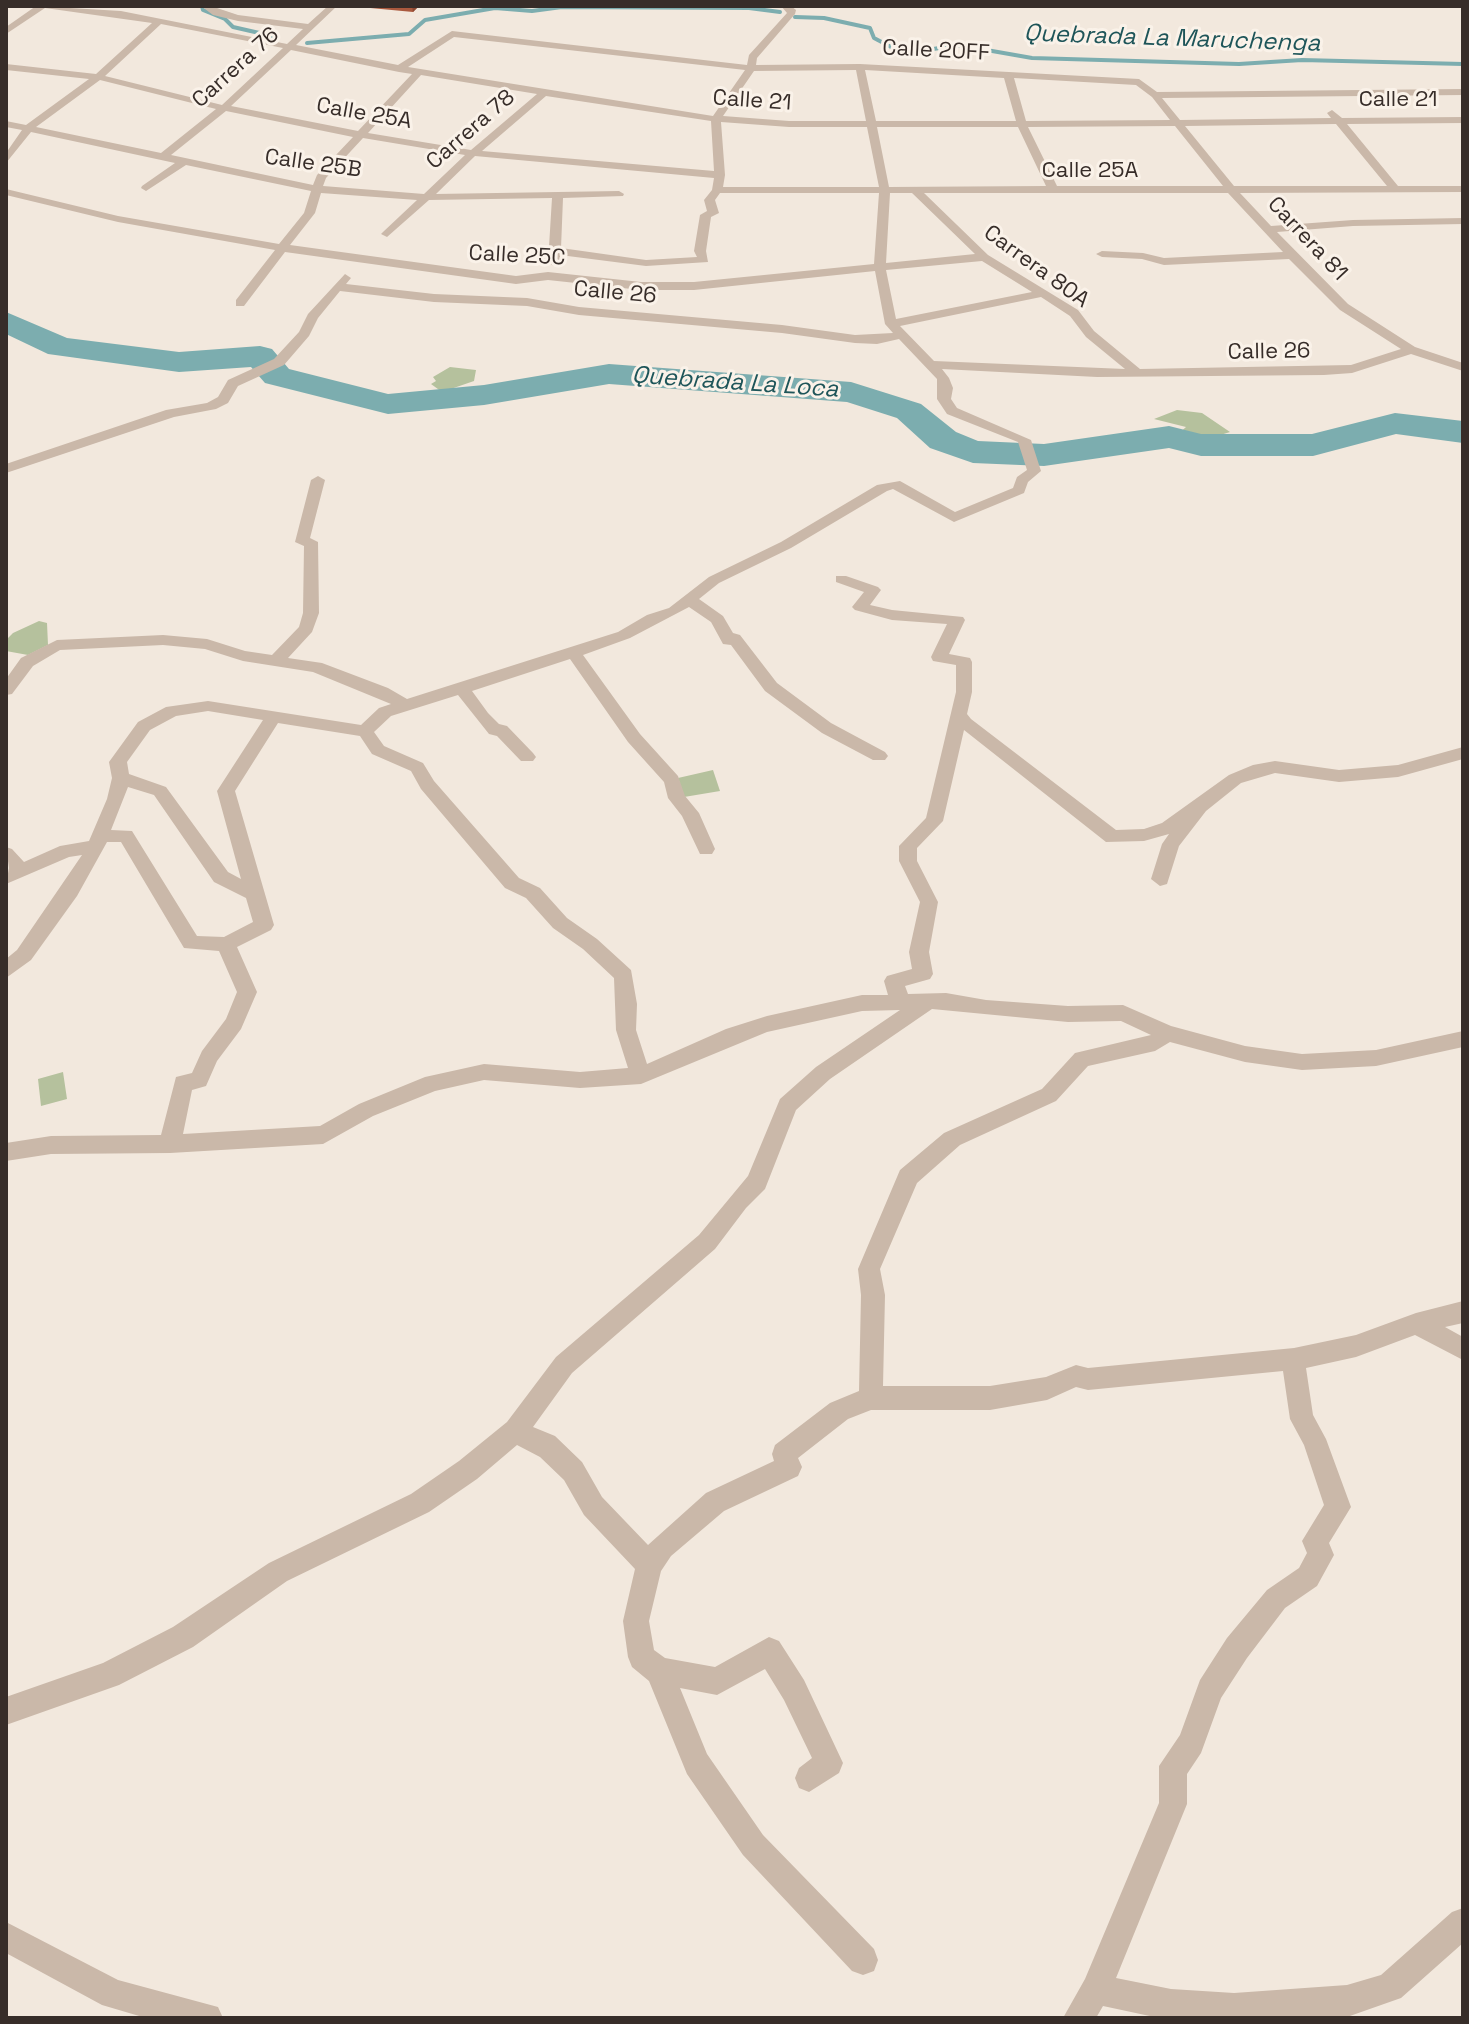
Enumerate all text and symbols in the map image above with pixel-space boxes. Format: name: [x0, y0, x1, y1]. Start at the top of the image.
water label: Quebrada La Maruchenga: [1023, 19, 1321, 59]
street label: Carrera 76: [187, 22, 285, 114]
street label: Calle 20FF: [882, 35, 990, 67]
street label: Carrera 78: [421, 85, 521, 175]
street label: Calle 21: [712, 85, 792, 117]
street label: Calle 21: [1359, 87, 1437, 113]
street label: Calle 25A: [314, 93, 414, 135]
street label: Calle 25B: [263, 144, 363, 184]
street label: Calle 25A: [1042, 158, 1138, 184]
street label: Carrera 81: [1262, 192, 1352, 286]
street label: Carrera 80A: [978, 220, 1094, 314]
street label: Calle 25C: [468, 240, 566, 272]
street label: Calle 26: [573, 276, 657, 310]
street label: Calle 26: [1227, 338, 1311, 366]
water label: Quebrada La Loca: [631, 361, 839, 405]

